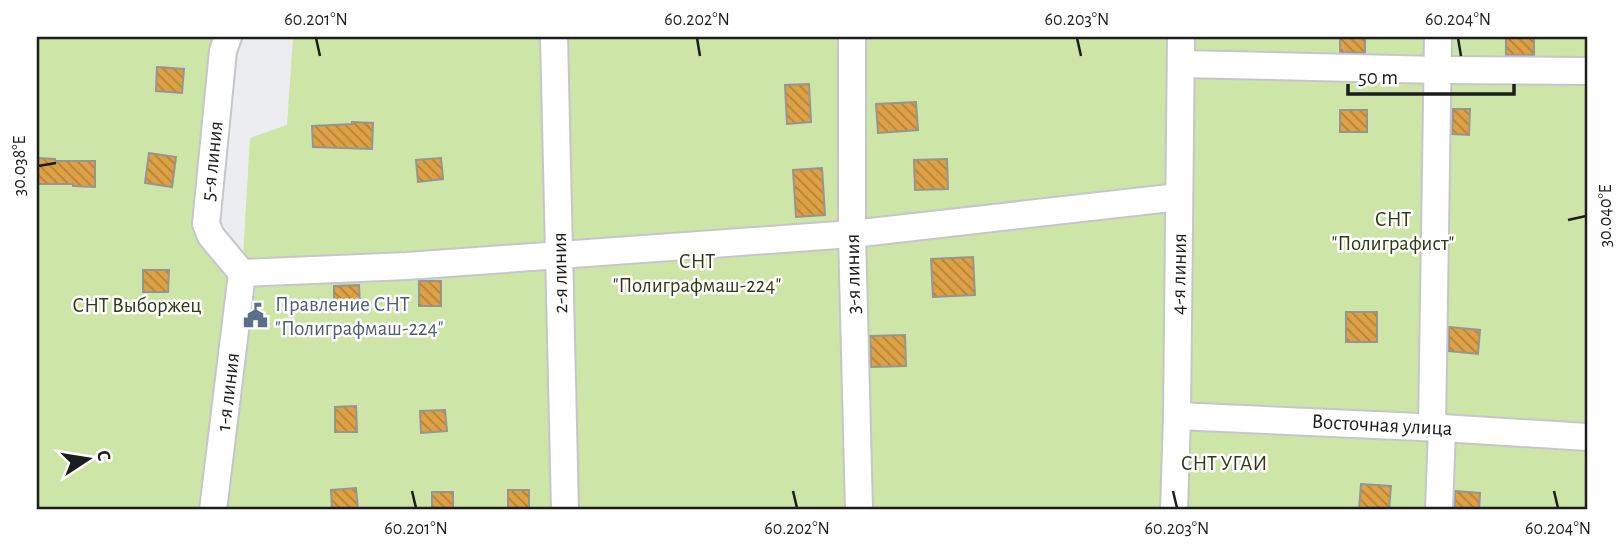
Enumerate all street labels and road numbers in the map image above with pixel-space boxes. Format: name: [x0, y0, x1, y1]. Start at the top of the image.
street label: 5-я линия: [197, 120, 227, 202]
street label: 2-я линия: [549, 232, 571, 314]
street label: 4-я линия: [1168, 233, 1190, 315]
street label: 3-я линия: [842, 234, 864, 314]
street label: 1-я линия: [213, 352, 243, 432]
street label: Восточная улица: [1311, 411, 1453, 439]

